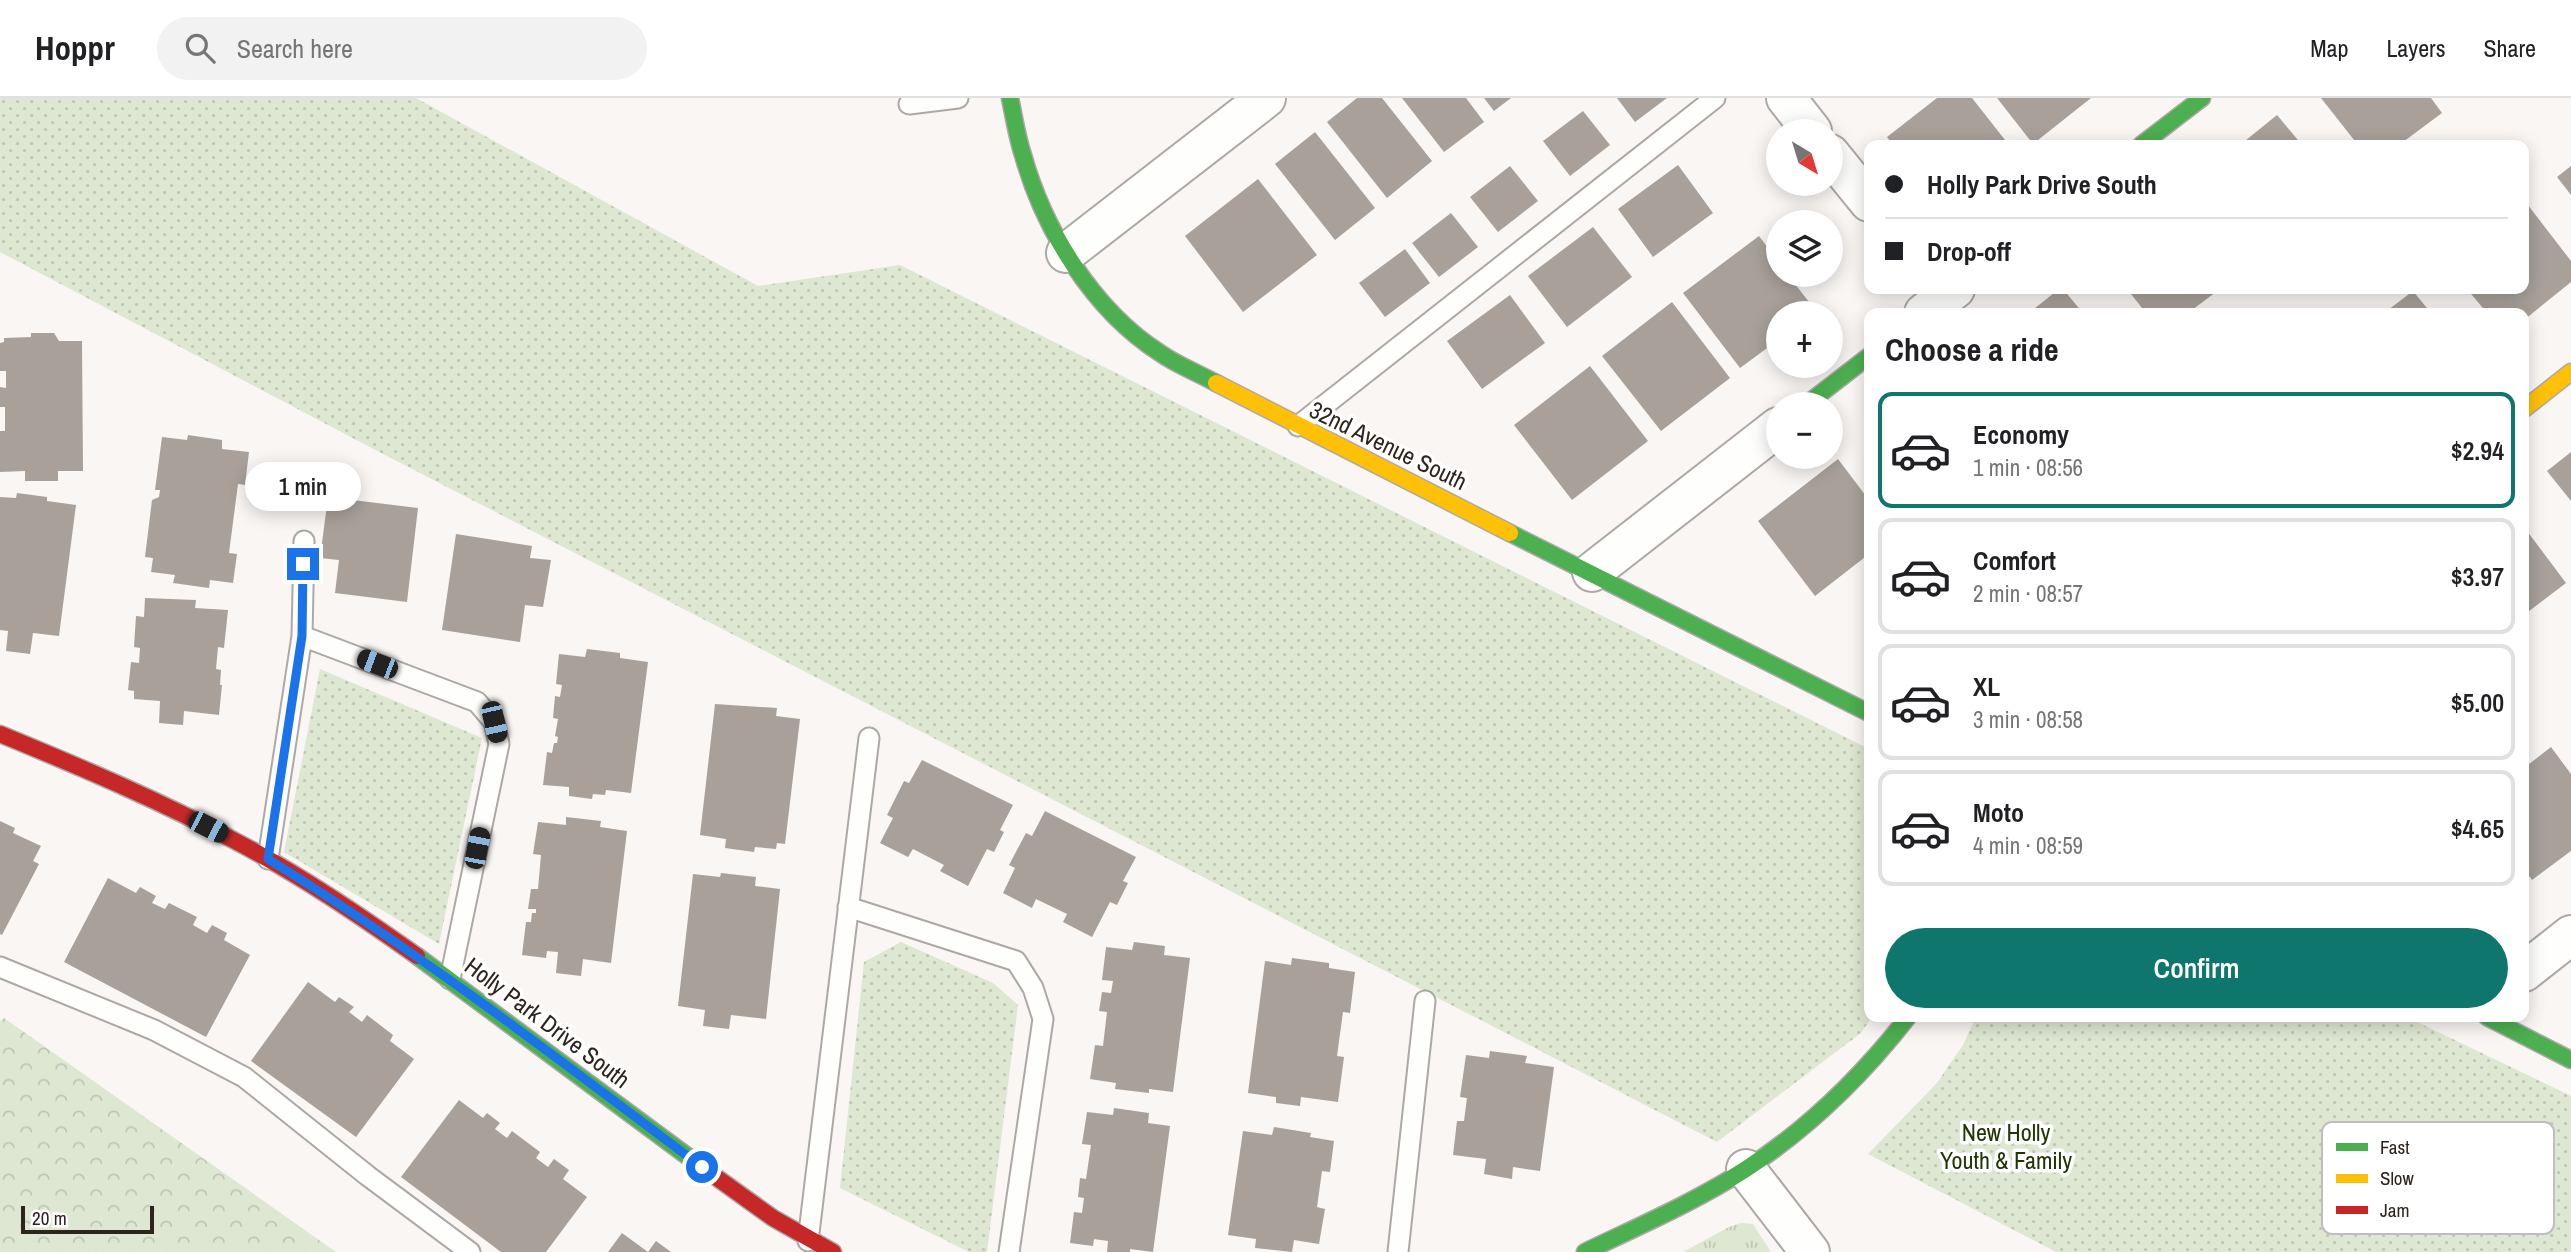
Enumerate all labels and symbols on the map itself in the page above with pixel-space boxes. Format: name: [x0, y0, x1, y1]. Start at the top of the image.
north arrow: [1766, 119, 1843, 196]
street label: 32nd Avenue South: [1304, 393, 1473, 497]
callout: 1 min: [245, 462, 361, 512]
route end: [287, 548, 319, 580]
car: [354, 647, 401, 681]
car: [480, 699, 509, 745]
car: [185, 808, 232, 846]
car: [463, 825, 492, 871]
street label: Holly Park Drive South: [458, 950, 637, 1095]
park label: New Holly Youth & Family: [1940, 1116, 2072, 1176]
legend: [2322, 1122, 2554, 1234]
text: Fast: [2380, 1134, 2410, 1160]
route start: [686, 1151, 718, 1183]
text: Slow: [2380, 1165, 2415, 1191]
text: Jam: [2380, 1197, 2409, 1223]
scale bar: [21, 1203, 154, 1235]

